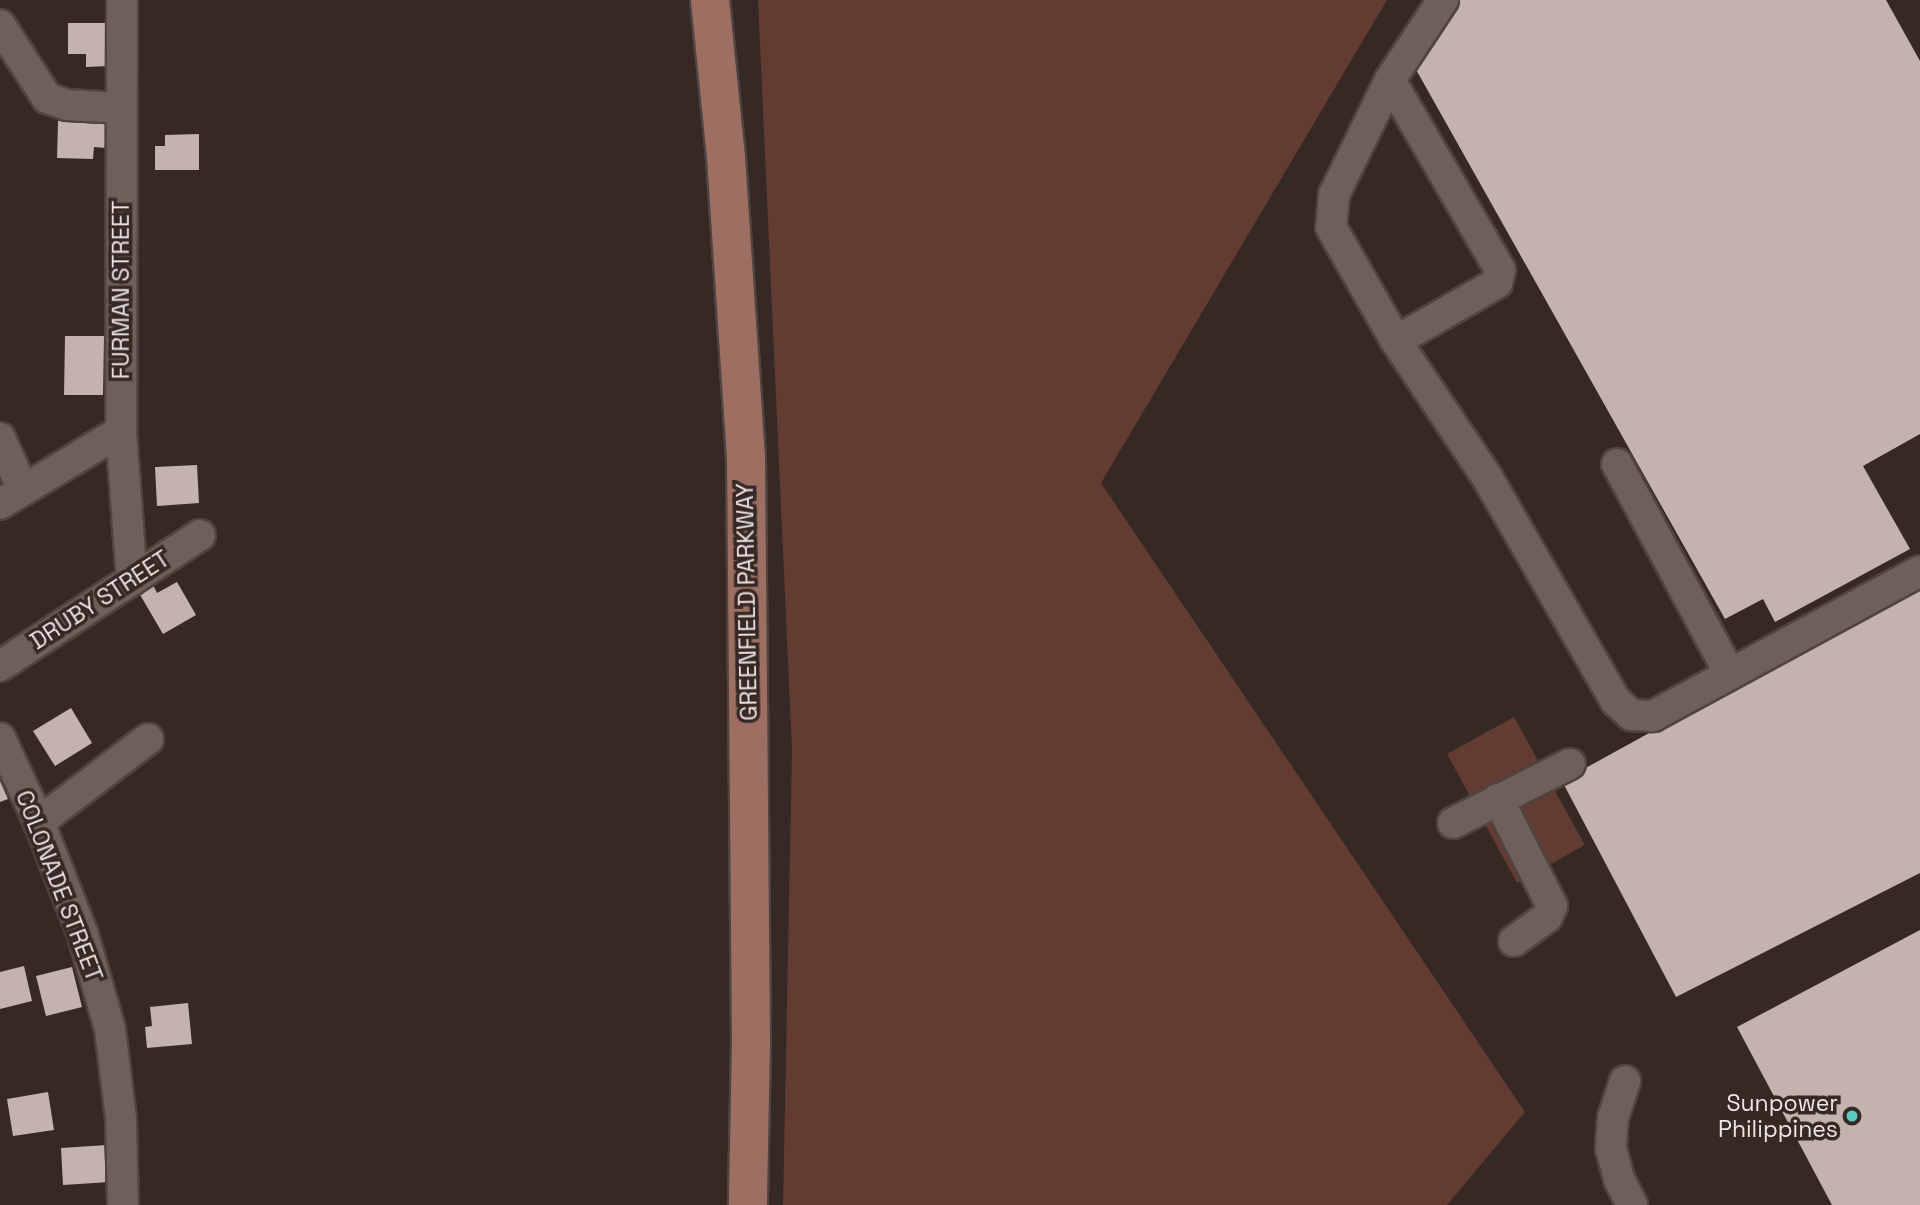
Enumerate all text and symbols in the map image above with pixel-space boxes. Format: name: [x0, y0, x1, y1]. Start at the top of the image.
street label: FURMAN STREET: [107, 201, 135, 379]
street label: GREENFIELD PARKWAY: [731, 483, 763, 721]
street label: DRUBY STREET: [25, 545, 175, 655]
street label: COLONADE STREET: [10, 787, 108, 985]
place label: Sunpower Philippines: [1718, 1089, 1838, 1143]
marker: Sunpower Philippines: [1844, 1108, 1860, 1124]

